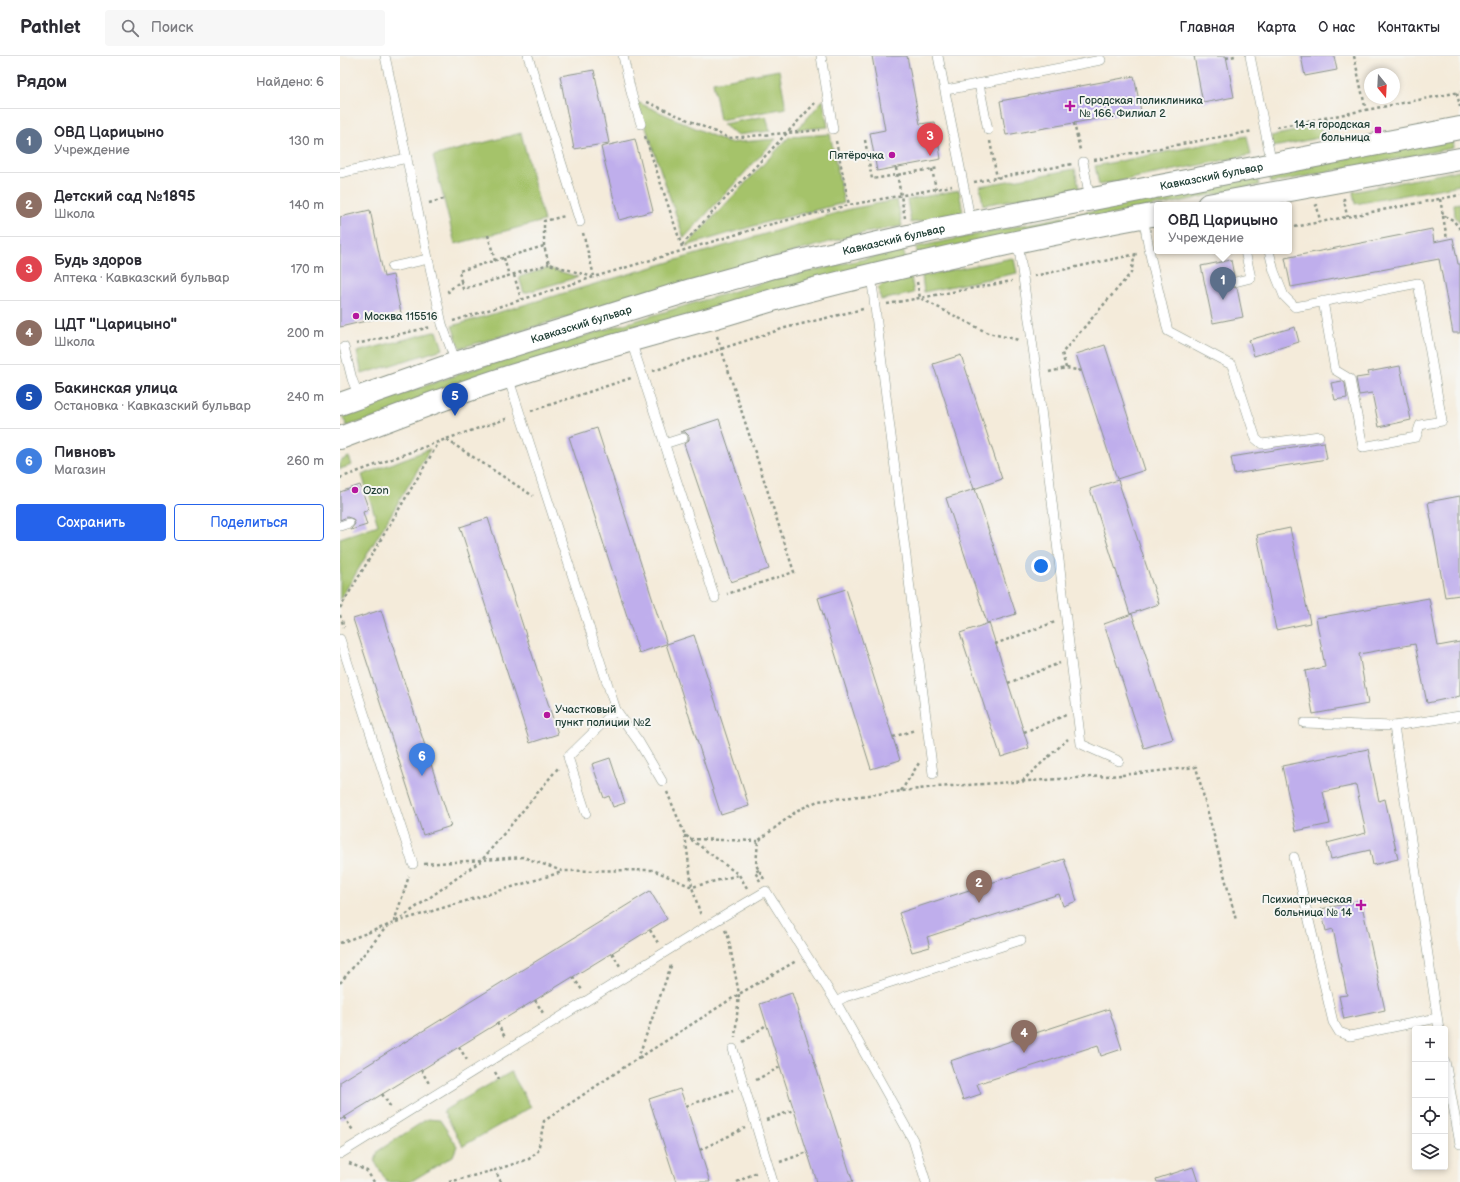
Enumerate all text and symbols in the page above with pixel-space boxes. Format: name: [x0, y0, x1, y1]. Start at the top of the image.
search box: [105, 10, 385, 46]
text: Pathlet: [20, 16, 81, 39]
icon: search: [119, 17, 141, 39]
text: Поиск: [151, 18, 194, 37]
text: Главная: [1180, 19, 1235, 36]
text: Карта: [1257, 19, 1296, 36]
text: О нас: [1318, 19, 1355, 36]
text: Контакты: [1377, 19, 1440, 36]
north arrow: [1364, 68, 1400, 104]
text: Рядом: [16, 72, 67, 92]
text: Найдено: 6: [256, 74, 324, 90]
place label: Городская поликлиника № 166. Филиал 2: [1079, 94, 1203, 120]
marker: Городская поликлиника № 166. Филиал 2: [1064, 100, 1076, 112]
place label: 14-я городская больница: [1294, 118, 1370, 144]
text: ОВД Царицыно: [54, 123, 164, 142]
pin: 3: [917, 123, 943, 156]
marker: 14-я городская больница: [1373, 125, 1383, 135]
text: 1: [26, 133, 32, 149]
text: 130 m: [289, 133, 324, 149]
text: Учреждение: [54, 142, 130, 158]
place label: Пятёрочка: [829, 149, 884, 162]
marker: Пятёрочка: [887, 150, 897, 160]
street label: Кавказский бульвар: [1159, 160, 1265, 193]
text: Детский сад №1895: [54, 187, 195, 206]
text: 2: [25, 197, 33, 213]
text: 140 m: [289, 197, 324, 213]
popup: [1154, 202, 1292, 254]
text: Школа: [54, 206, 95, 222]
text: ОВД Царицыно: [1168, 211, 1278, 230]
street label: Кавказский бульвар: [841, 222, 947, 258]
text: Учреждение: [1168, 230, 1244, 246]
text: Будь здоров: [54, 251, 142, 270]
text: 3: [25, 261, 33, 277]
text: 170 m: [291, 261, 324, 277]
pin: 1: [1210, 267, 1236, 300]
text: Аптека · Кавказский бульвар: [54, 270, 229, 286]
street label: Кавказский бульвар: [529, 303, 634, 346]
place label: Москва 115516: [364, 310, 438, 323]
marker: Москва 115516: [351, 311, 361, 321]
text: ЦДТ "Царицыно": [54, 315, 177, 334]
text: 4: [25, 325, 33, 341]
text: 200 m: [287, 325, 324, 341]
text: Школа: [54, 334, 95, 350]
text: Бакинская улица: [54, 379, 177, 398]
pin: 5: [442, 383, 468, 416]
text: 5: [25, 389, 33, 405]
text: 240 m: [287, 389, 324, 405]
text: Остановка · Кавказский бульвар: [54, 398, 251, 414]
text: Пивновъ: [54, 443, 116, 462]
text: 6: [25, 453, 33, 469]
text: 260 m: [286, 453, 324, 469]
text: Магазин: [54, 462, 106, 478]
place label: Ozon: [363, 484, 389, 497]
marker: Ozon: [350, 485, 360, 495]
button: Сохранить: [16, 504, 166, 541]
button: Поделиться: [174, 504, 324, 541]
your location: [1031, 556, 1051, 576]
place label: Участковый пункт полиции №2: [555, 703, 652, 729]
marker: Участковый пункт полиции №2: [542, 710, 552, 720]
pin: 6: [409, 743, 435, 776]
pin: 2: [966, 870, 992, 903]
place label: Психиатрическая больница № 14: [1262, 893, 1352, 919]
marker: Психиатрическая больница № 14: [1355, 899, 1367, 911]
pin: 4: [1011, 1020, 1037, 1053]
map controls: [1412, 1026, 1448, 1170]
button: +: [1412, 1026, 1448, 1062]
button: −: [1412, 1062, 1448, 1098]
button: locate: [1412, 1098, 1448, 1134]
button: layers: [1412, 1134, 1448, 1170]

